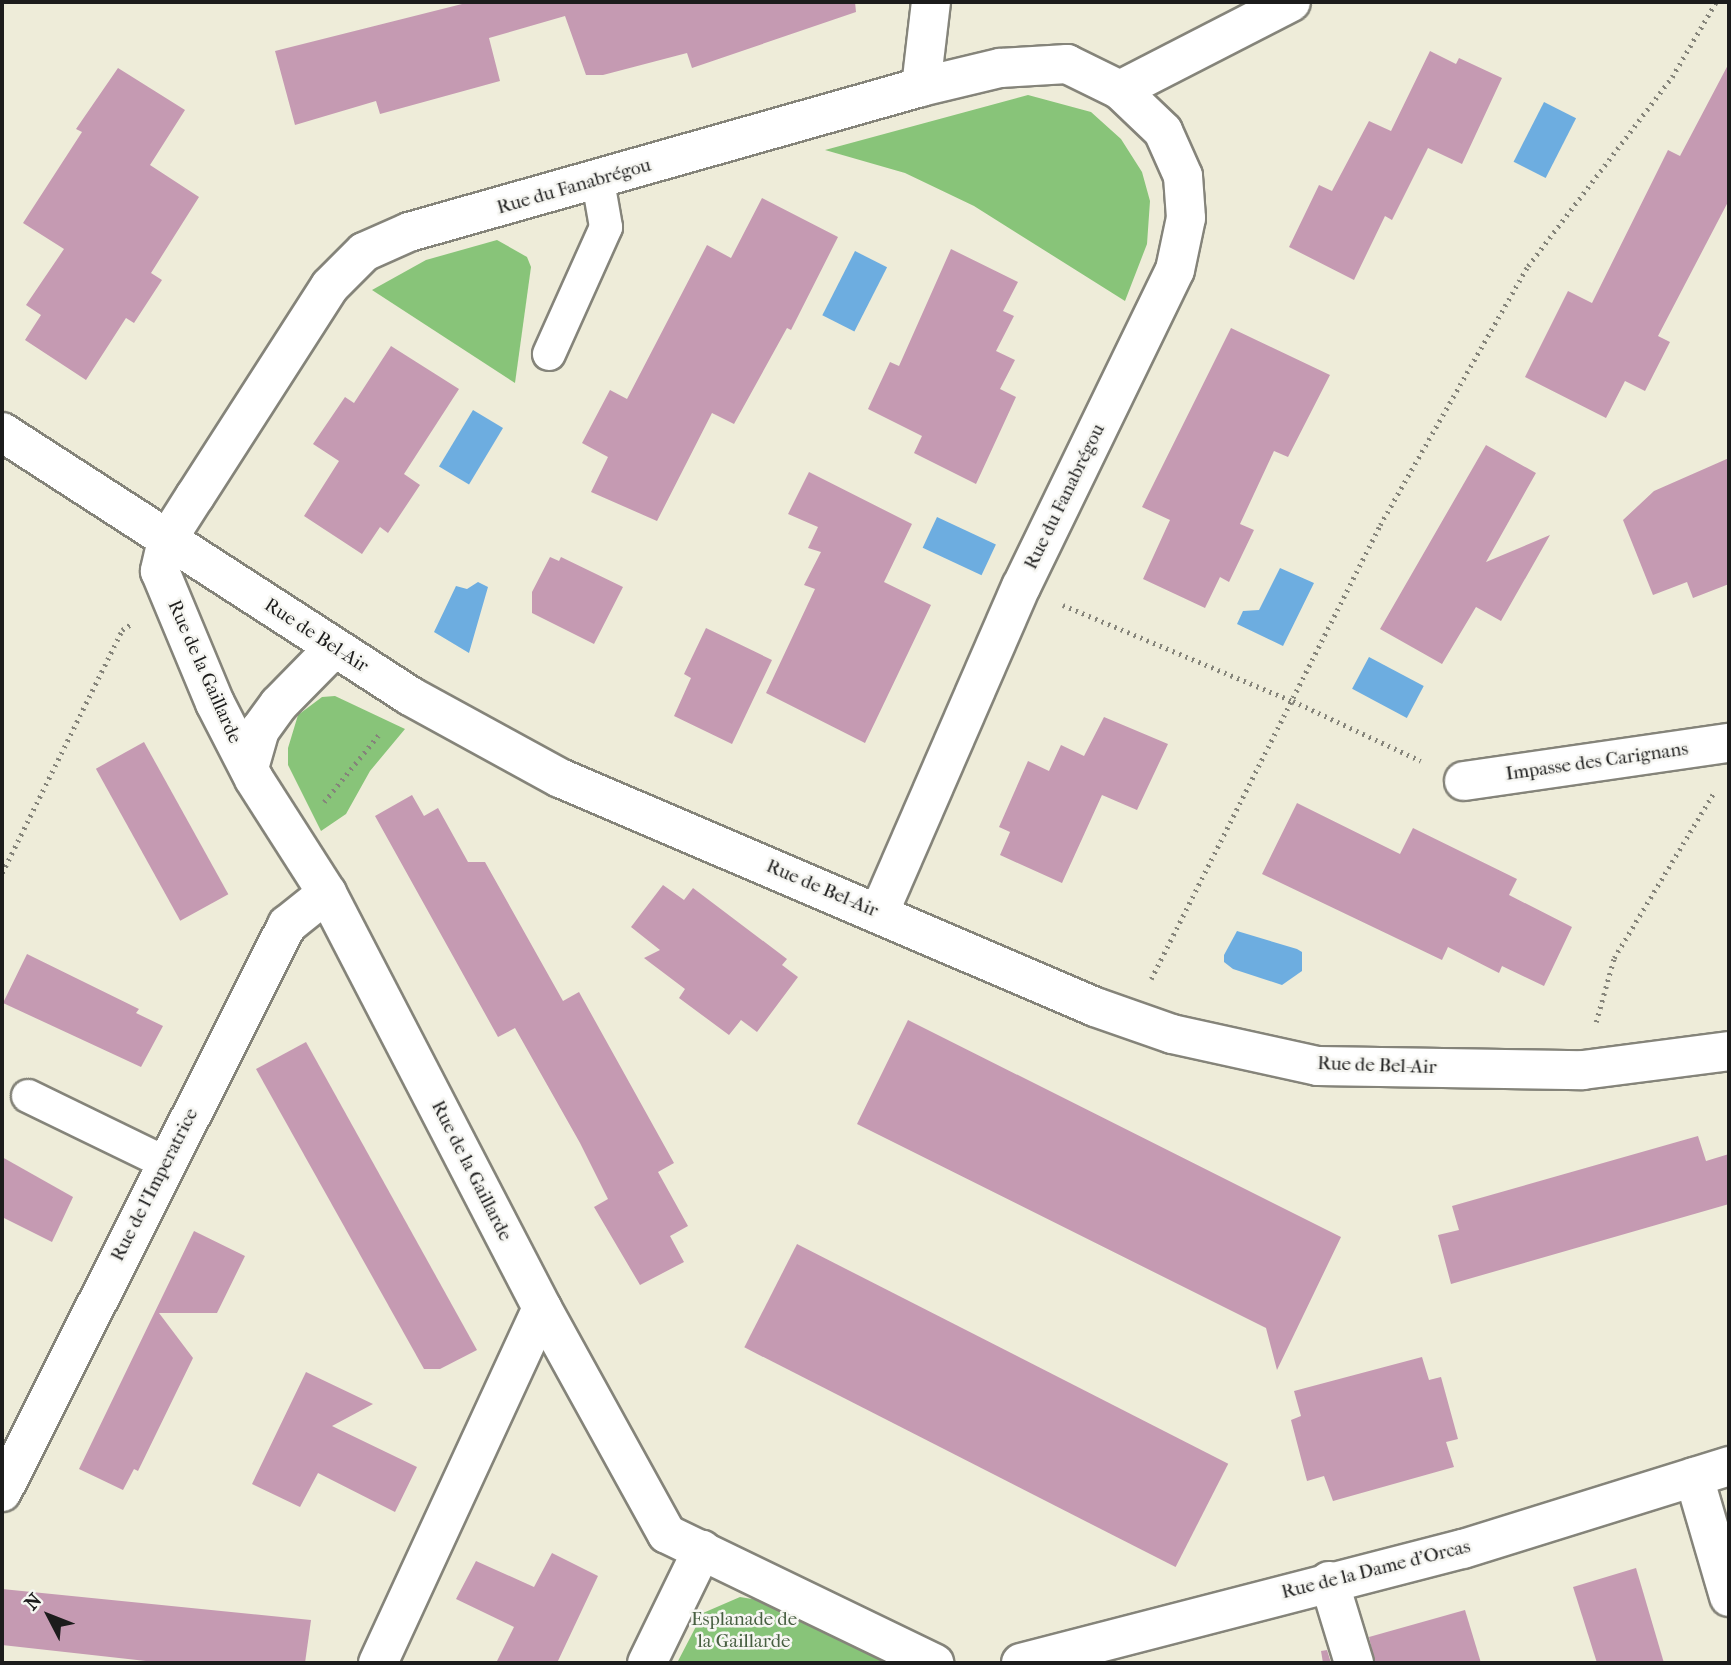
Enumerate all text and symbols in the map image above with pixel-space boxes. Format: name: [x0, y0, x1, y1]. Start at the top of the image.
street label: Rue du Fanabrégou: [494, 154, 654, 220]
street label: Rue du Fanabrégou: [1020, 421, 1110, 573]
street label: Rue de Bel-Air: [260, 594, 372, 678]
street label: Rue de la Gaillarde: [162, 597, 246, 747]
street label: Impasse des Carignans: [1504, 738, 1690, 786]
street label: Rue de Bel-Air: [763, 855, 881, 923]
street label: Rue de Bel-Air: [1317, 1053, 1437, 1079]
street label: Rue de la Gaillarde: [426, 1097, 516, 1245]
street label: Rue de l'Imperatrice: [107, 1105, 203, 1265]
street label: Rue de la Dame d'Orcas: [1279, 1536, 1473, 1604]
north arrow: [14, 1581, 84, 1651]
text: N: [20, 1589, 46, 1615]
park label: Esplanade de la Gaillarde: [691, 1609, 797, 1653]

